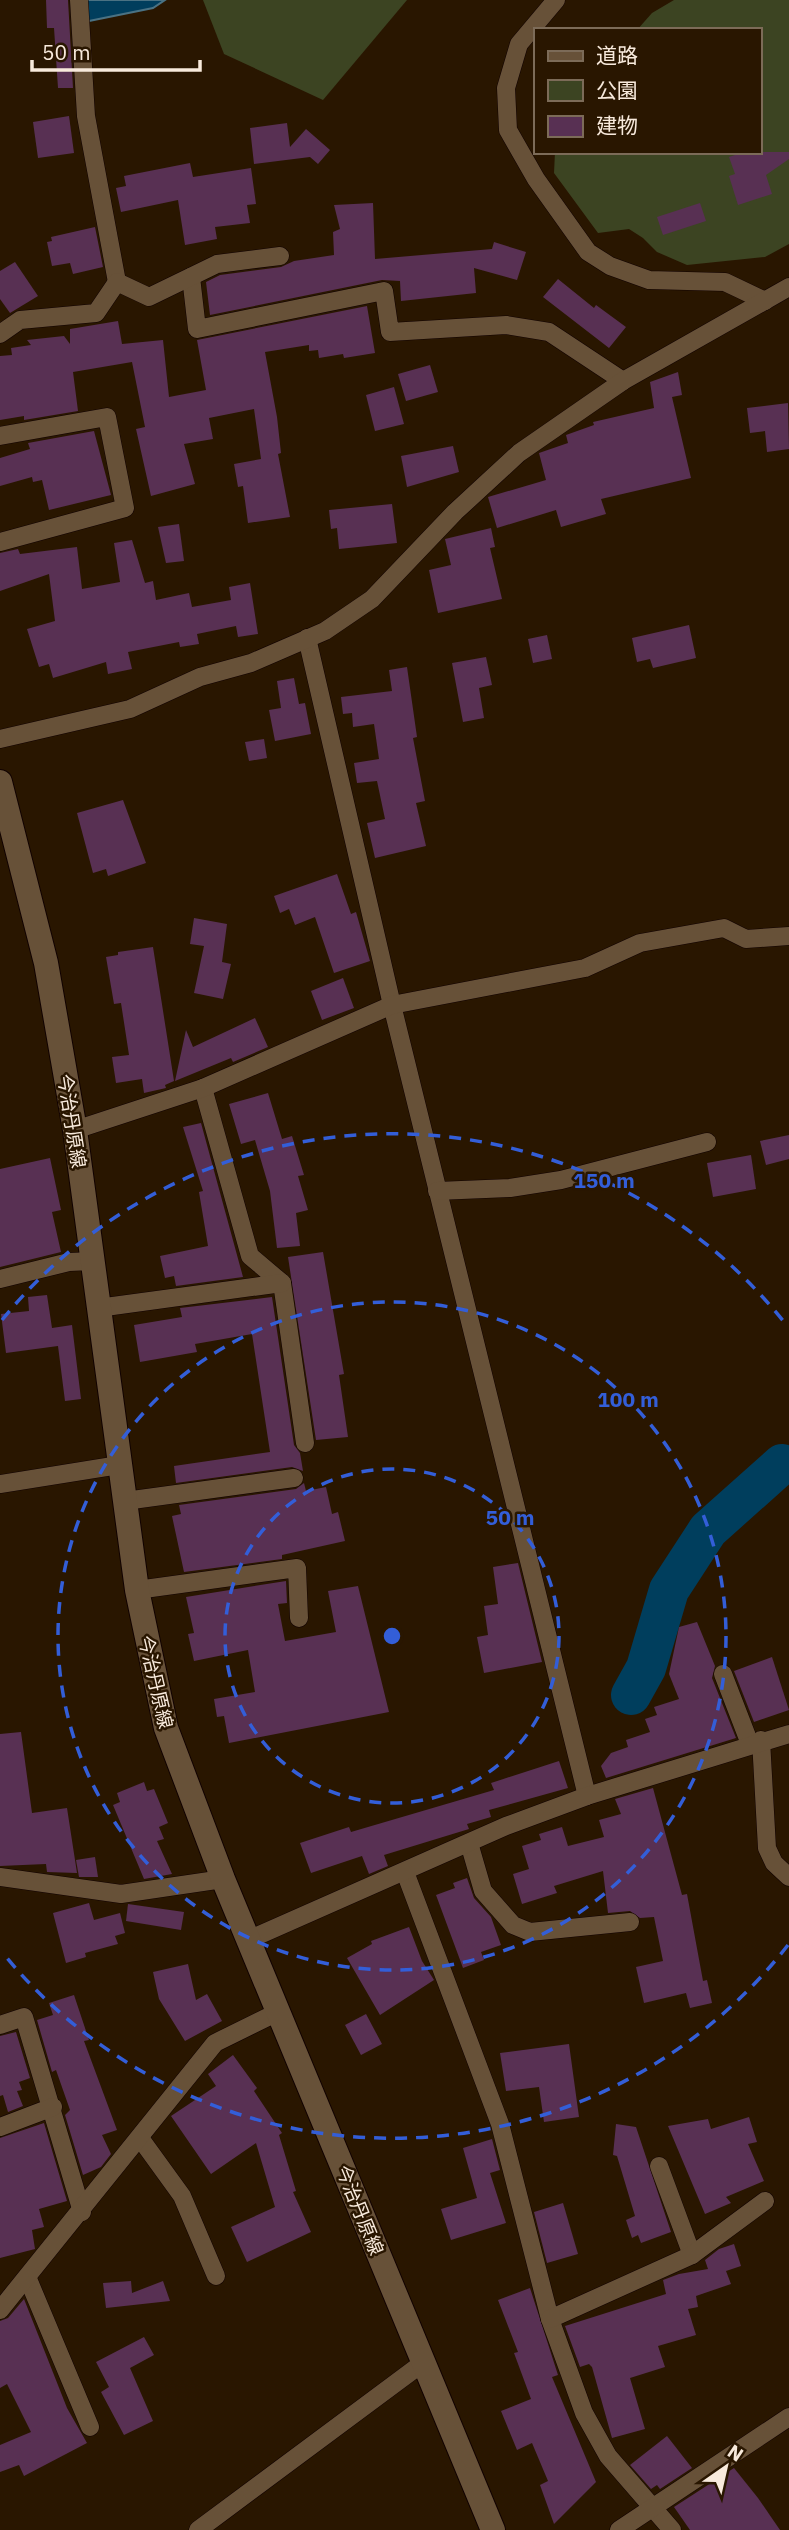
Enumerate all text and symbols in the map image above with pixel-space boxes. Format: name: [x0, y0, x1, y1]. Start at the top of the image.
scale bar: [32, 28, 200, 72]
legend: [534, 28, 761, 154]
text: 50 m: [42, 38, 91, 66]
text: 道路: [596, 41, 638, 69]
text: 公園: [596, 76, 638, 104]
text: 建物: [596, 111, 638, 139]
street label: 今治丹原線: [53, 1072, 91, 1170]
text: 150 m: [573, 1166, 635, 1194]
text: 100 m: [597, 1385, 659, 1413]
text: 50 m: [486, 1503, 534, 1531]
centre of rings: [380, 1624, 404, 1648]
street label: 今治丹原線: [134, 1633, 178, 1731]
street label: 今治丹原線: [331, 2161, 389, 2259]
north arrow: [691, 2432, 761, 2502]
text: N: [723, 2439, 748, 2467]

